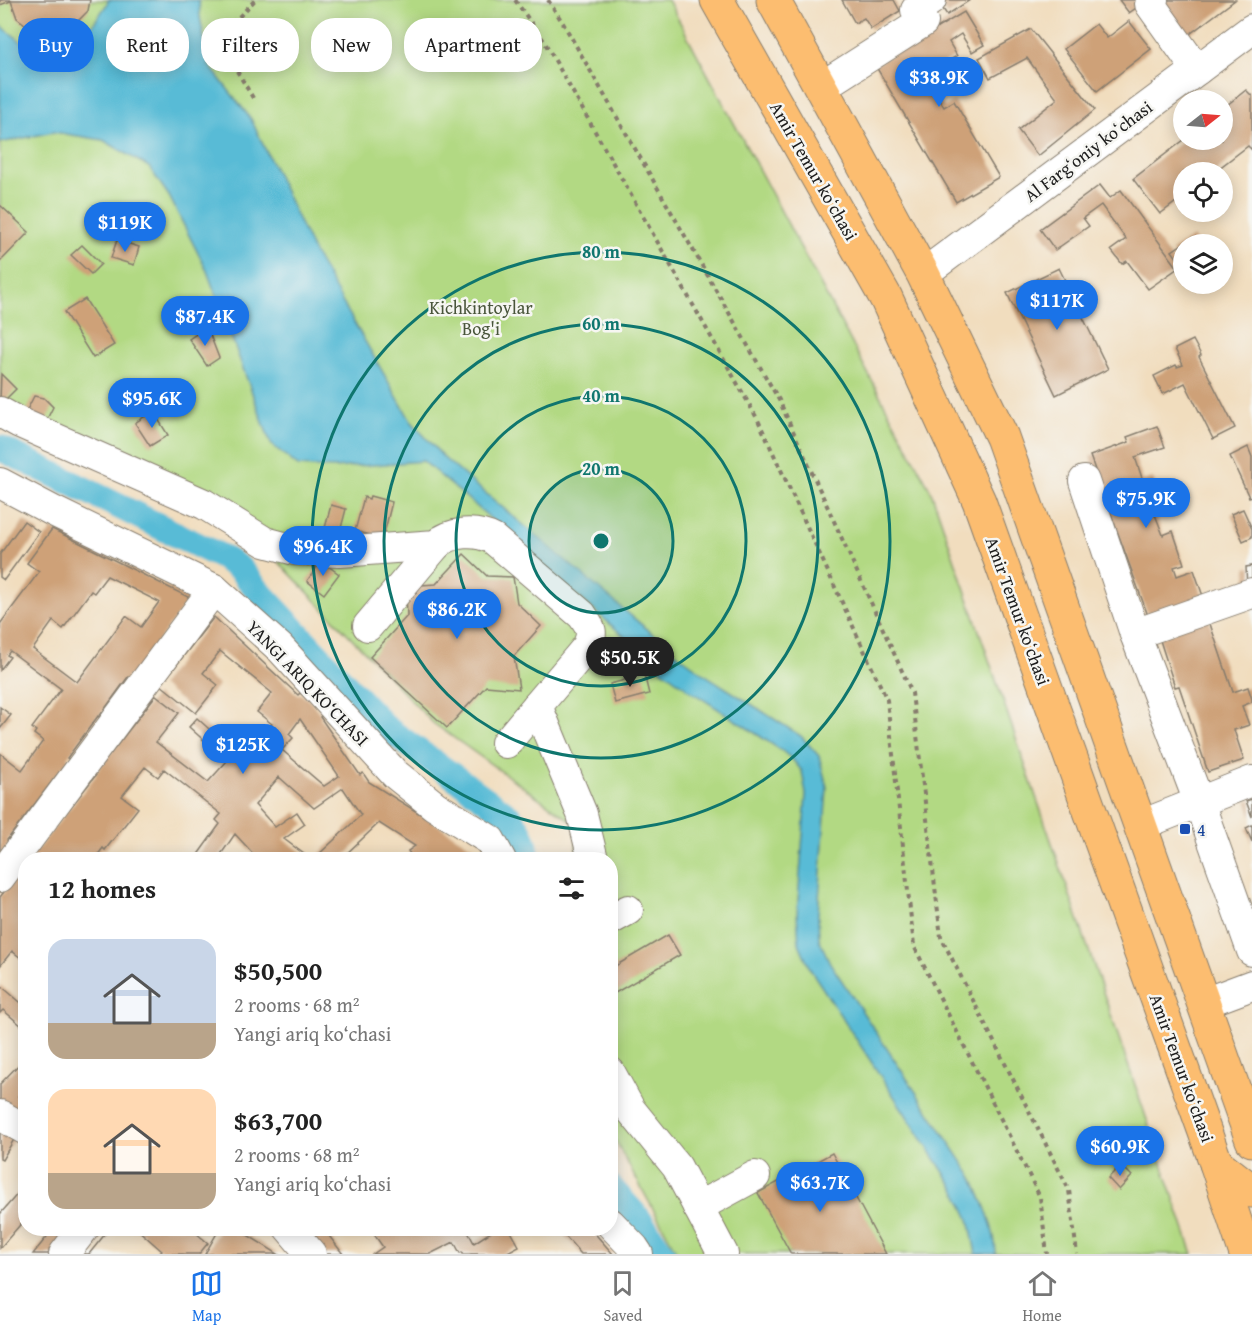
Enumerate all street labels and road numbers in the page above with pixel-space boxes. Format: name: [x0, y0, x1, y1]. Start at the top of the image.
street label: Al Fargʻoniy koʻchasi: [1018, 94, 1158, 208]
street label: Amir Temur koʻchasi: [763, 97, 865, 245]
street label: Amir Temur koʻchasi: [979, 533, 1057, 689]
street label: YANGI ARIQ KO‘CHASI: [241, 614, 375, 752]
street label: Amir Temur koʻchasi: [1143, 990, 1221, 1146]

